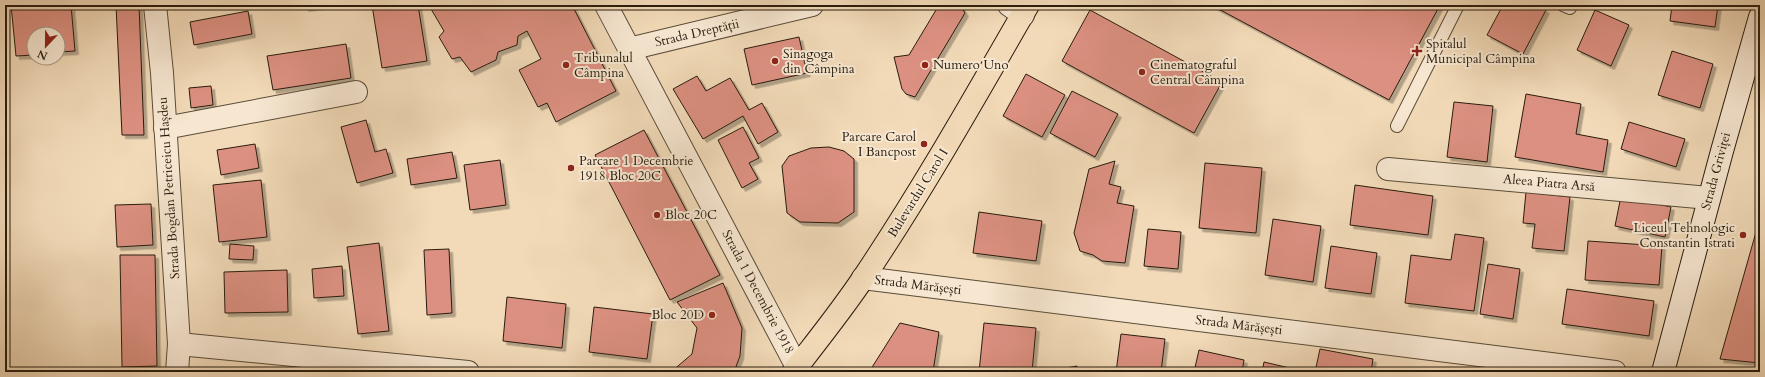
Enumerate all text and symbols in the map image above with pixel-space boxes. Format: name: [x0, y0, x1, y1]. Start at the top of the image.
street label: Strada Dreptății: [653, 14, 741, 51]
north arrow: [26, 26, 66, 66]
place label: Spitalul Municipal Câmpina: [1426, 35, 1536, 68]
place label: Sinagoga din Câmpina: [783, 45, 855, 78]
marker: Spitalul Municipal Câmpina: [1411, 45, 1423, 57]
text: N: [35, 46, 50, 64]
place label: Tribunalul Câmpina: [574, 49, 633, 82]
marker: Sinagoga din Câmpina: [770, 56, 780, 66]
place label: Numero Uno: [933, 56, 1008, 74]
place label: Cinematograful Central Câmpina: [1150, 56, 1245, 89]
marker: Tribunalul Câmpina: [561, 60, 571, 70]
marker: Numero Uno: [920, 60, 930, 70]
marker: Cinematograful Central Câmpina: [1137, 67, 1147, 77]
street label: Strada Bogdan Petriceicu Hașdeu: [154, 96, 184, 280]
place label: Parcare Carol I Bancpost: [842, 128, 917, 161]
street label: Strada Griviței: [1697, 130, 1735, 212]
marker: Parcare Carol I Bancpost: [919, 139, 929, 149]
street label: Bulevardul Carol I: [883, 145, 953, 241]
place label: Parcare 1 Decembrie 1918 Bloc 20C: [579, 152, 694, 185]
marker: Parcare 1 Decembrie 1918 Bloc 20C: [566, 163, 576, 173]
street label: Aleea Piatra Arsă: [1502, 170, 1596, 196]
place label: Bloc 20C: [665, 206, 717, 224]
marker: Bloc 20C: [652, 210, 662, 220]
place label: Liceul Tehnologic Constantin Istrati: [1634, 219, 1735, 252]
street label: Strada 1 Decembrie 1918: [718, 227, 798, 357]
marker: Liceul Tehnologic Constantin Istrati: [1738, 230, 1748, 240]
street label: Strada Mărășești: [874, 271, 963, 299]
place label: Bloc 20D: [652, 306, 704, 324]
marker: Bloc 20D: [707, 310, 717, 320]
street label: Strada Mărășești: [1195, 311, 1284, 339]

